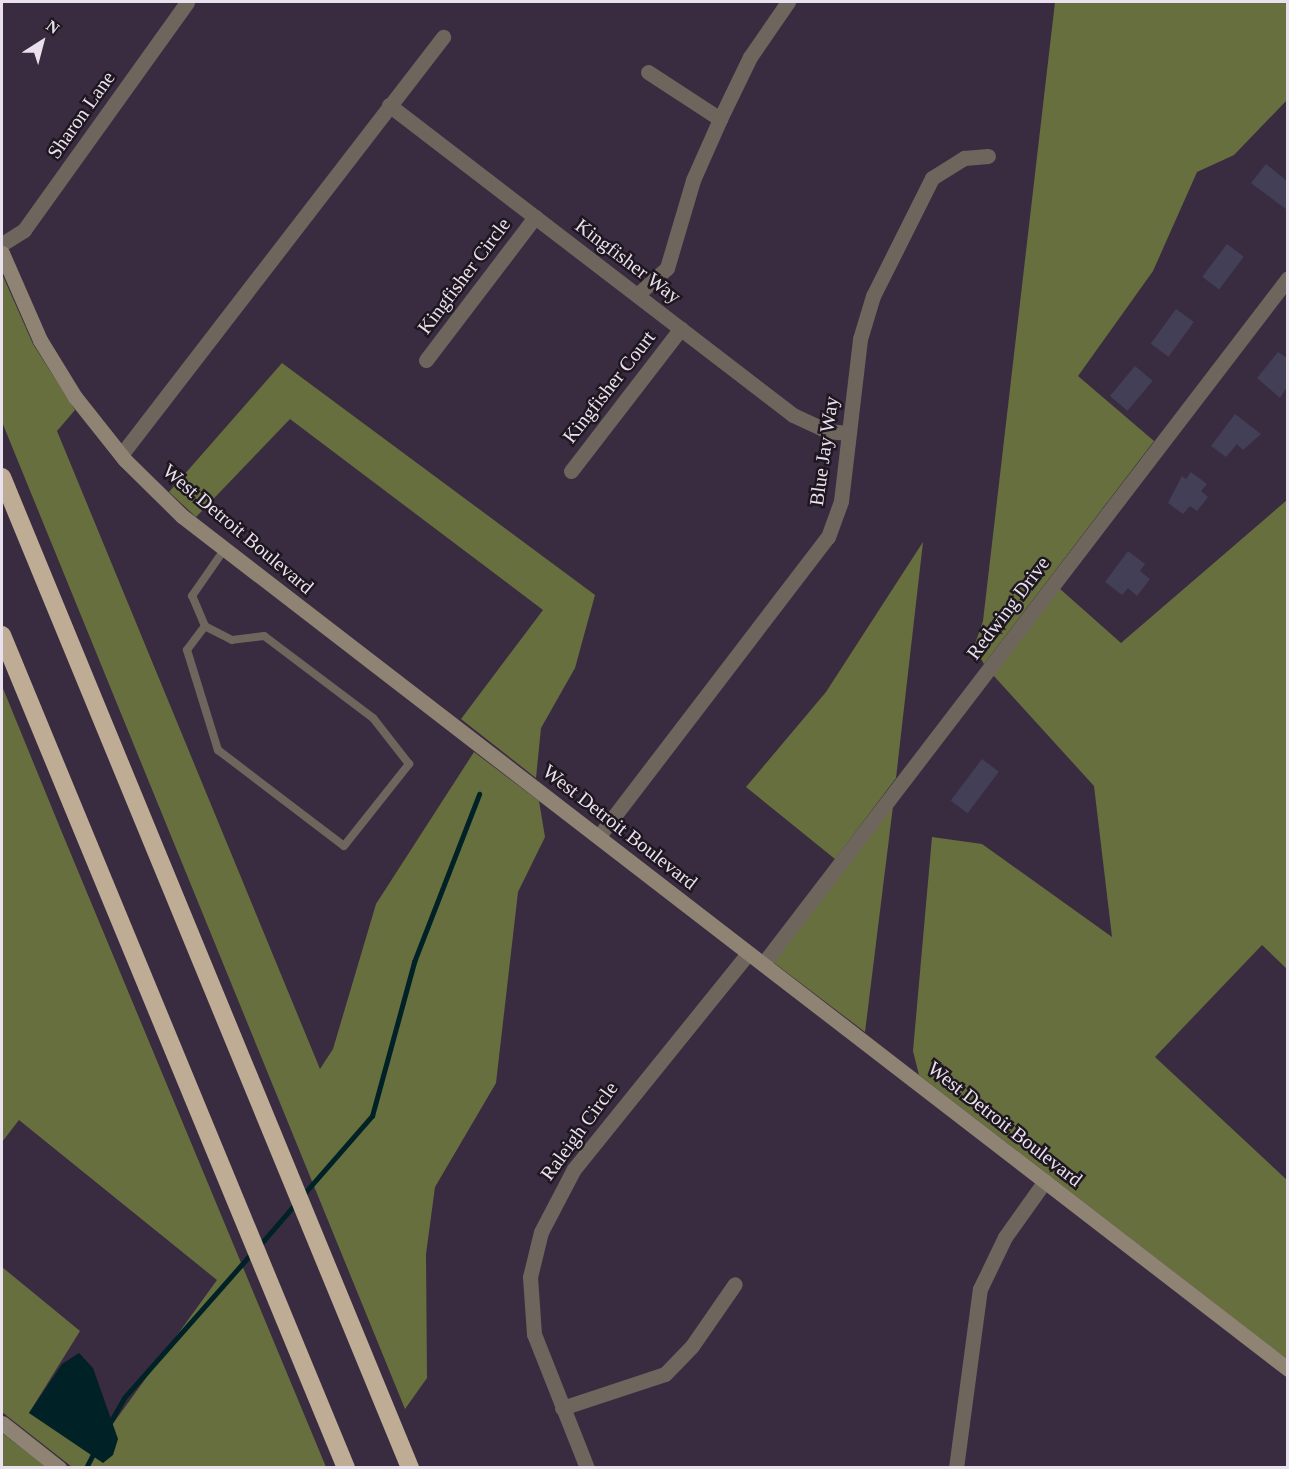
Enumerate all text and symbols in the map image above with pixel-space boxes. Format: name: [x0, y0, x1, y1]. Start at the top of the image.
north arrow: [12, 12, 72, 72]
text: N: [43, 17, 63, 37]
street label: Sharon Lane: [42, 66, 120, 164]
street label: Kingfisher Circle: [412, 213, 516, 339]
street label: Kingfisher Way: [570, 213, 686, 309]
street label: Kingfisher Court: [558, 326, 660, 448]
street label: Blue Jay Way: [804, 395, 844, 507]
street label: West Detroit Boulevard: [158, 459, 318, 599]
street label: Redwing Drive: [961, 552, 1055, 664]
street label: West Detroit Boulevard: [538, 759, 702, 895]
street label: West Detroit Boulevard: [923, 1056, 1087, 1192]
street label: Raleigh Circle: [535, 1077, 623, 1185]

